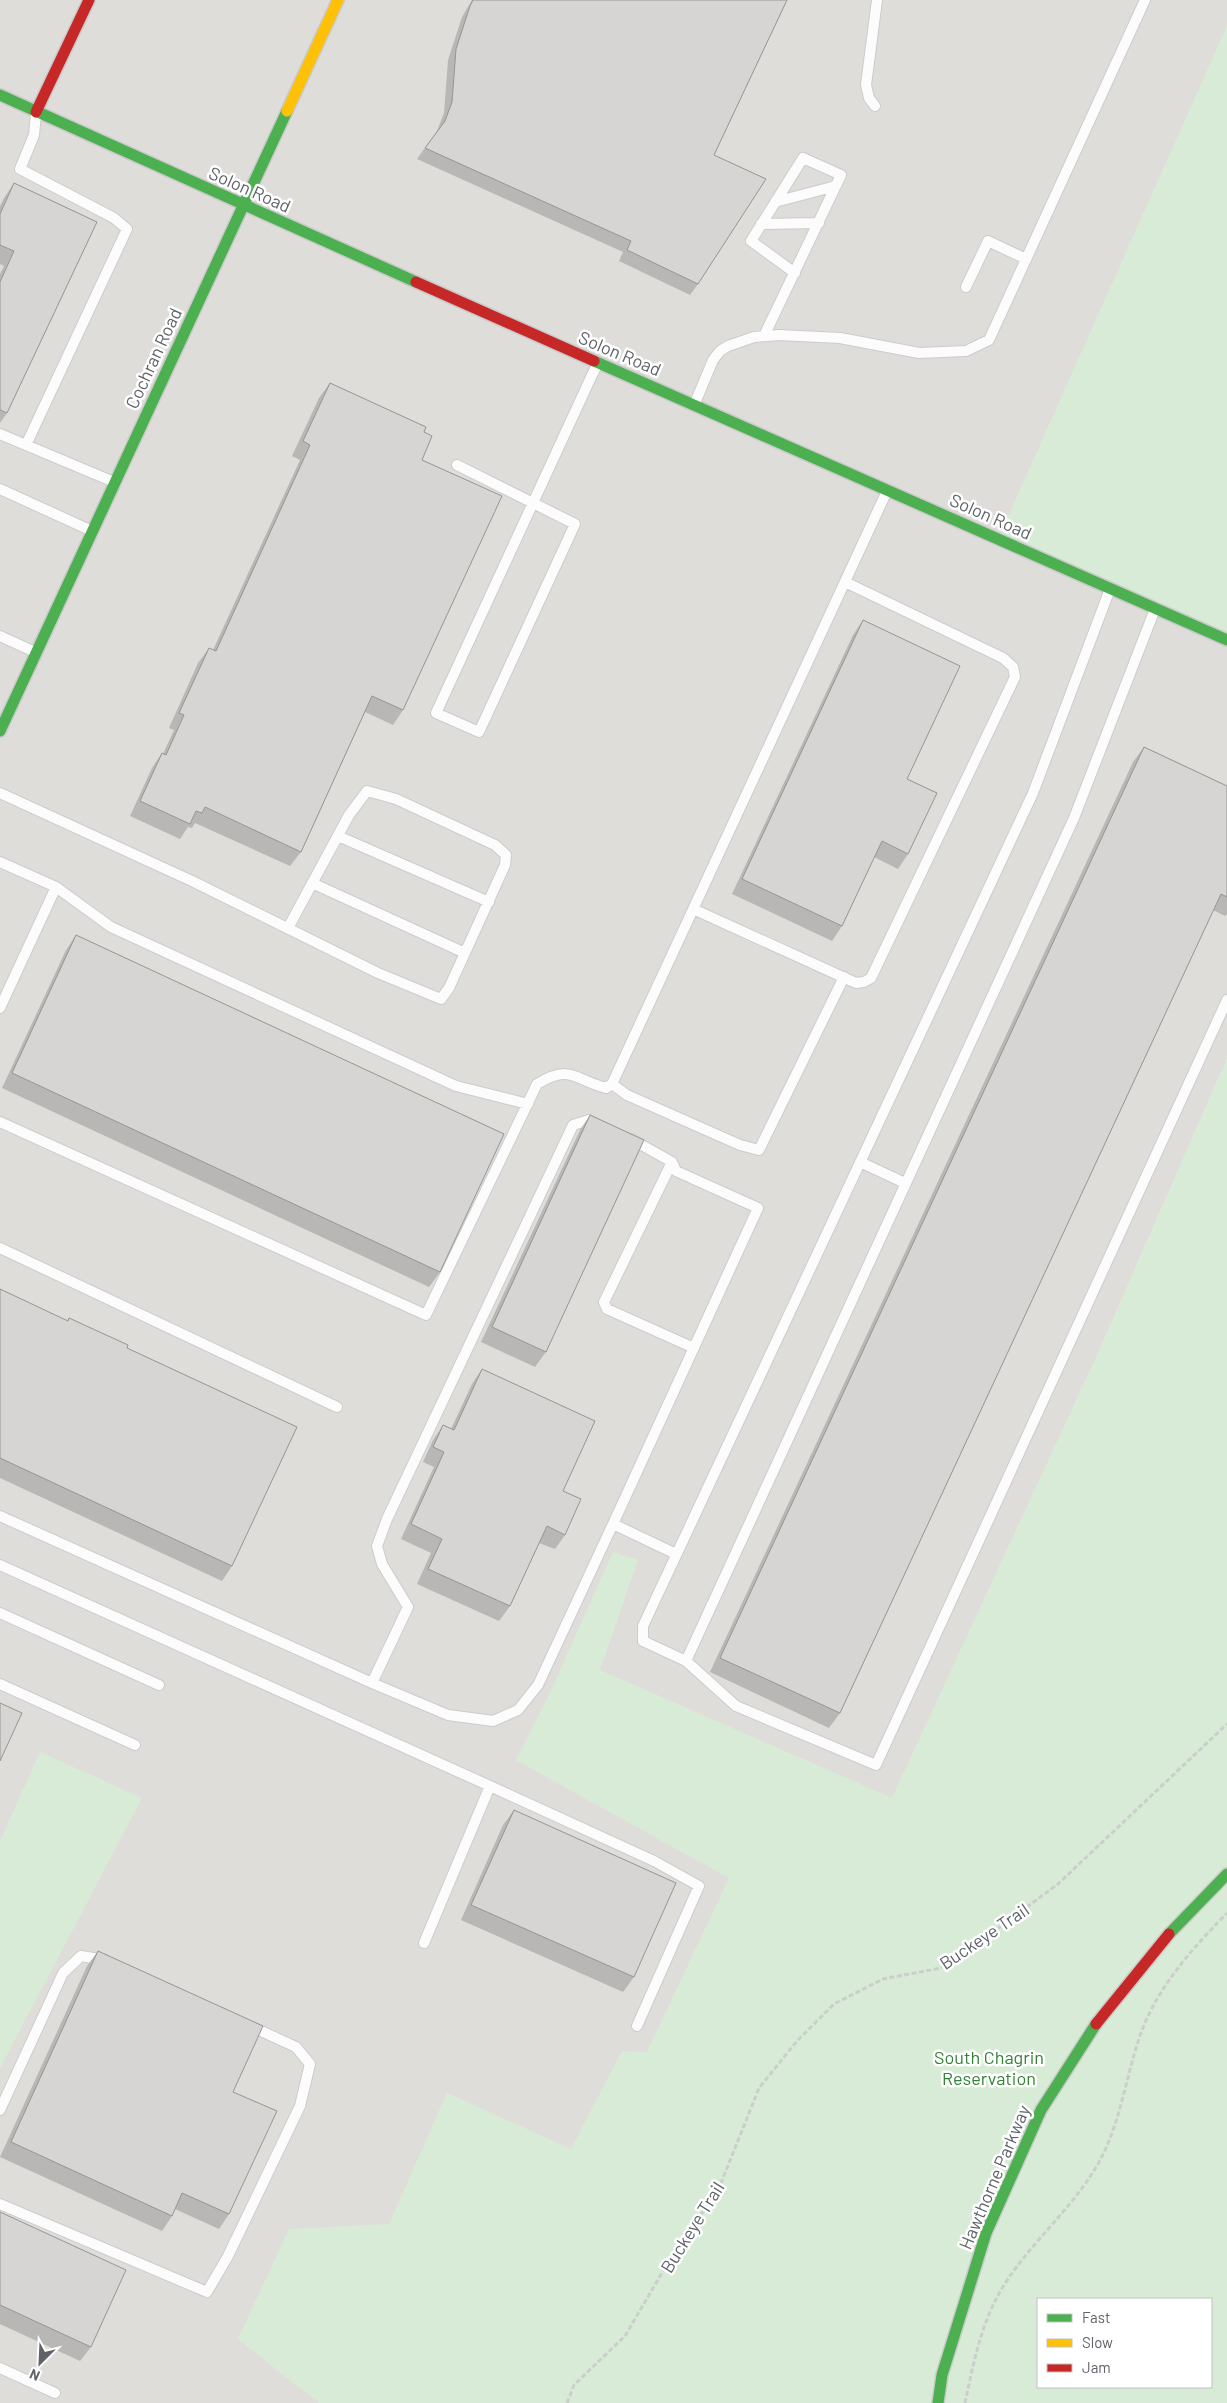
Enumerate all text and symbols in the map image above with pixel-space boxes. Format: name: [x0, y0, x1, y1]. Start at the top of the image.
street label: Solon Road: [206, 161, 294, 217]
street label: Cochran Road: [120, 304, 186, 412]
street label: Solon Road: [575, 326, 665, 380]
street label: Solon Road: [947, 488, 1035, 544]
street label: Buckeye Trail: [935, 1898, 1033, 1974]
park label: South Chagrin Reservation: [934, 2046, 1044, 2089]
street label: Hawthorne Parkway: [954, 2102, 1034, 2252]
street label: Buckeye Trail: [655, 2177, 729, 2277]
legend: [1037, 2298, 1212, 2388]
text: Fast: [1082, 2308, 1110, 2326]
text: Slow: [1082, 2333, 1113, 2351]
north arrow: [15, 2338, 65, 2388]
text: Jam: [1082, 2358, 1111, 2376]
text: N: [27, 2366, 42, 2385]

